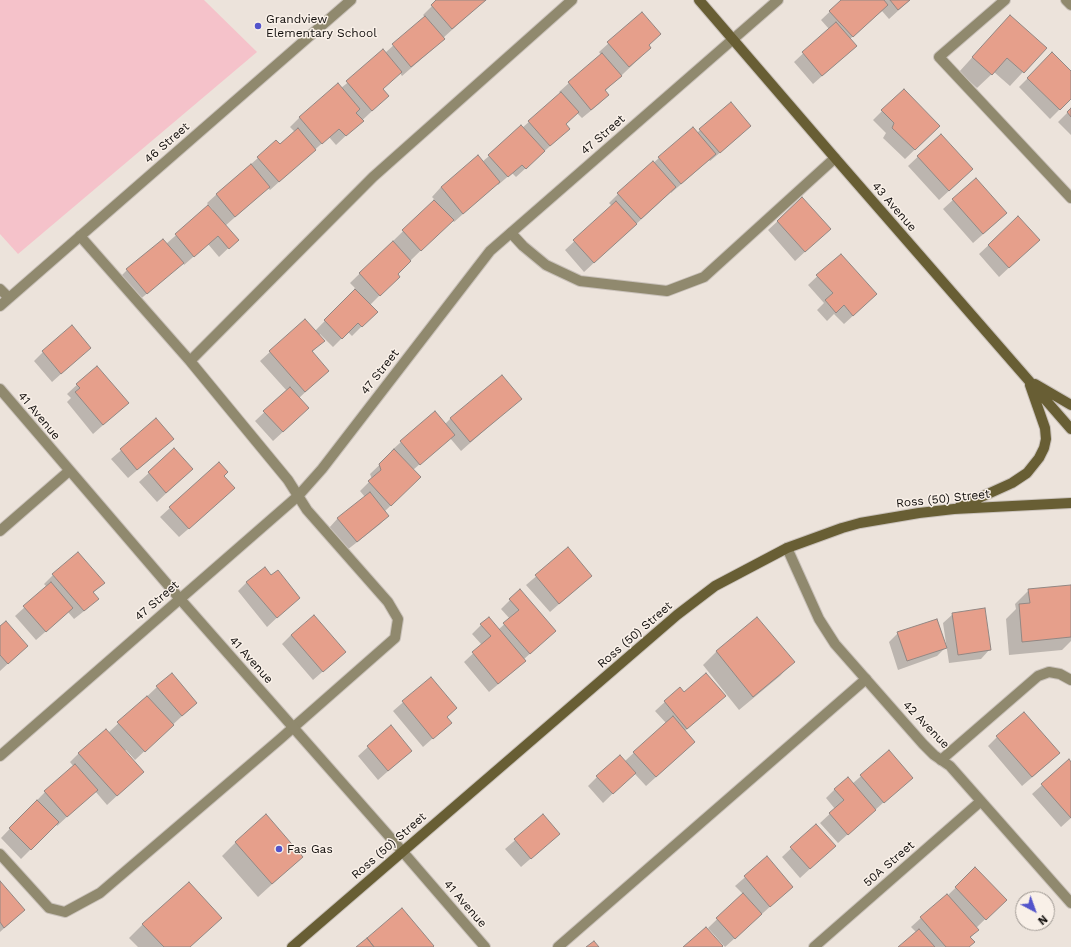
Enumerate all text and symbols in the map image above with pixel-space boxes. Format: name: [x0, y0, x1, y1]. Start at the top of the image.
place label: Grandview Elementary School: [266, 12, 377, 40]
marker: Grandview Elementary School: [253, 21, 263, 31]
street label: 47 Street: [578, 112, 628, 158]
street label: 46 Street: [142, 120, 192, 166]
street label: 43 Avenue: [869, 179, 919, 235]
street label: 47 Street: [358, 346, 402, 398]
street label: 41 Avenue: [15, 389, 63, 443]
street label: Ross (50) Street: [895, 487, 991, 511]
street label: 47 Street: [132, 578, 182, 624]
street label: Ross (50) Street: [595, 599, 675, 671]
street label: 41 Avenue: [226, 633, 276, 687]
street label: 42 Avenue: [900, 698, 952, 752]
street label: Ross (50) Street: [349, 810, 429, 882]
street label: 50A Street: [861, 838, 917, 890]
place label: Fas Gas: [287, 842, 333, 856]
marker: Fas Gas: [274, 844, 284, 854]
street label: 41 Avenue: [440, 877, 490, 931]
north arrow: [1015, 891, 1055, 931]
text: N: [1035, 912, 1050, 927]

